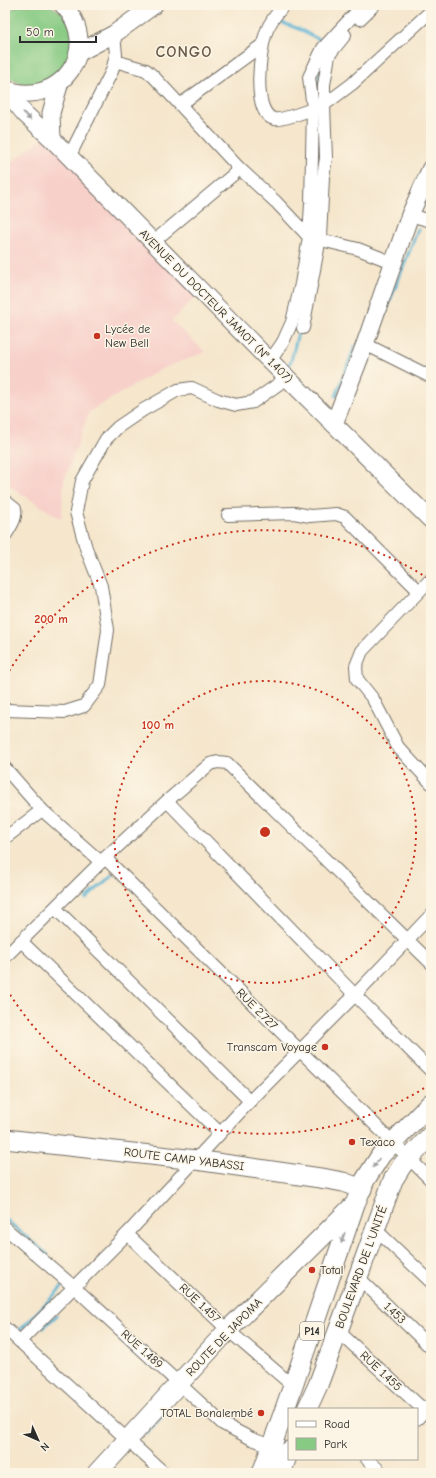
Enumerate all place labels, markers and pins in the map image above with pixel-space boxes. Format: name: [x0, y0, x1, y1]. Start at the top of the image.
place label: Lycée de New Bell: [105, 322, 150, 350]
marker: Lycée de New Bell: [92, 331, 102, 341]
centre of rings: [258, 825, 272, 839]
place label: Transcam Voyage: [227, 1040, 317, 1054]
marker: Transcam Voyage: [320, 1042, 330, 1052]
place label: Texaco: [360, 1135, 395, 1149]
marker: Texaco: [347, 1137, 357, 1147]
place label: Total: [320, 1263, 343, 1277]
marker: Total: [307, 1265, 317, 1275]
place label: TOTAL Bonalembé: [160, 1406, 253, 1420]
marker: TOTAL Bonalembé: [256, 1408, 266, 1418]

